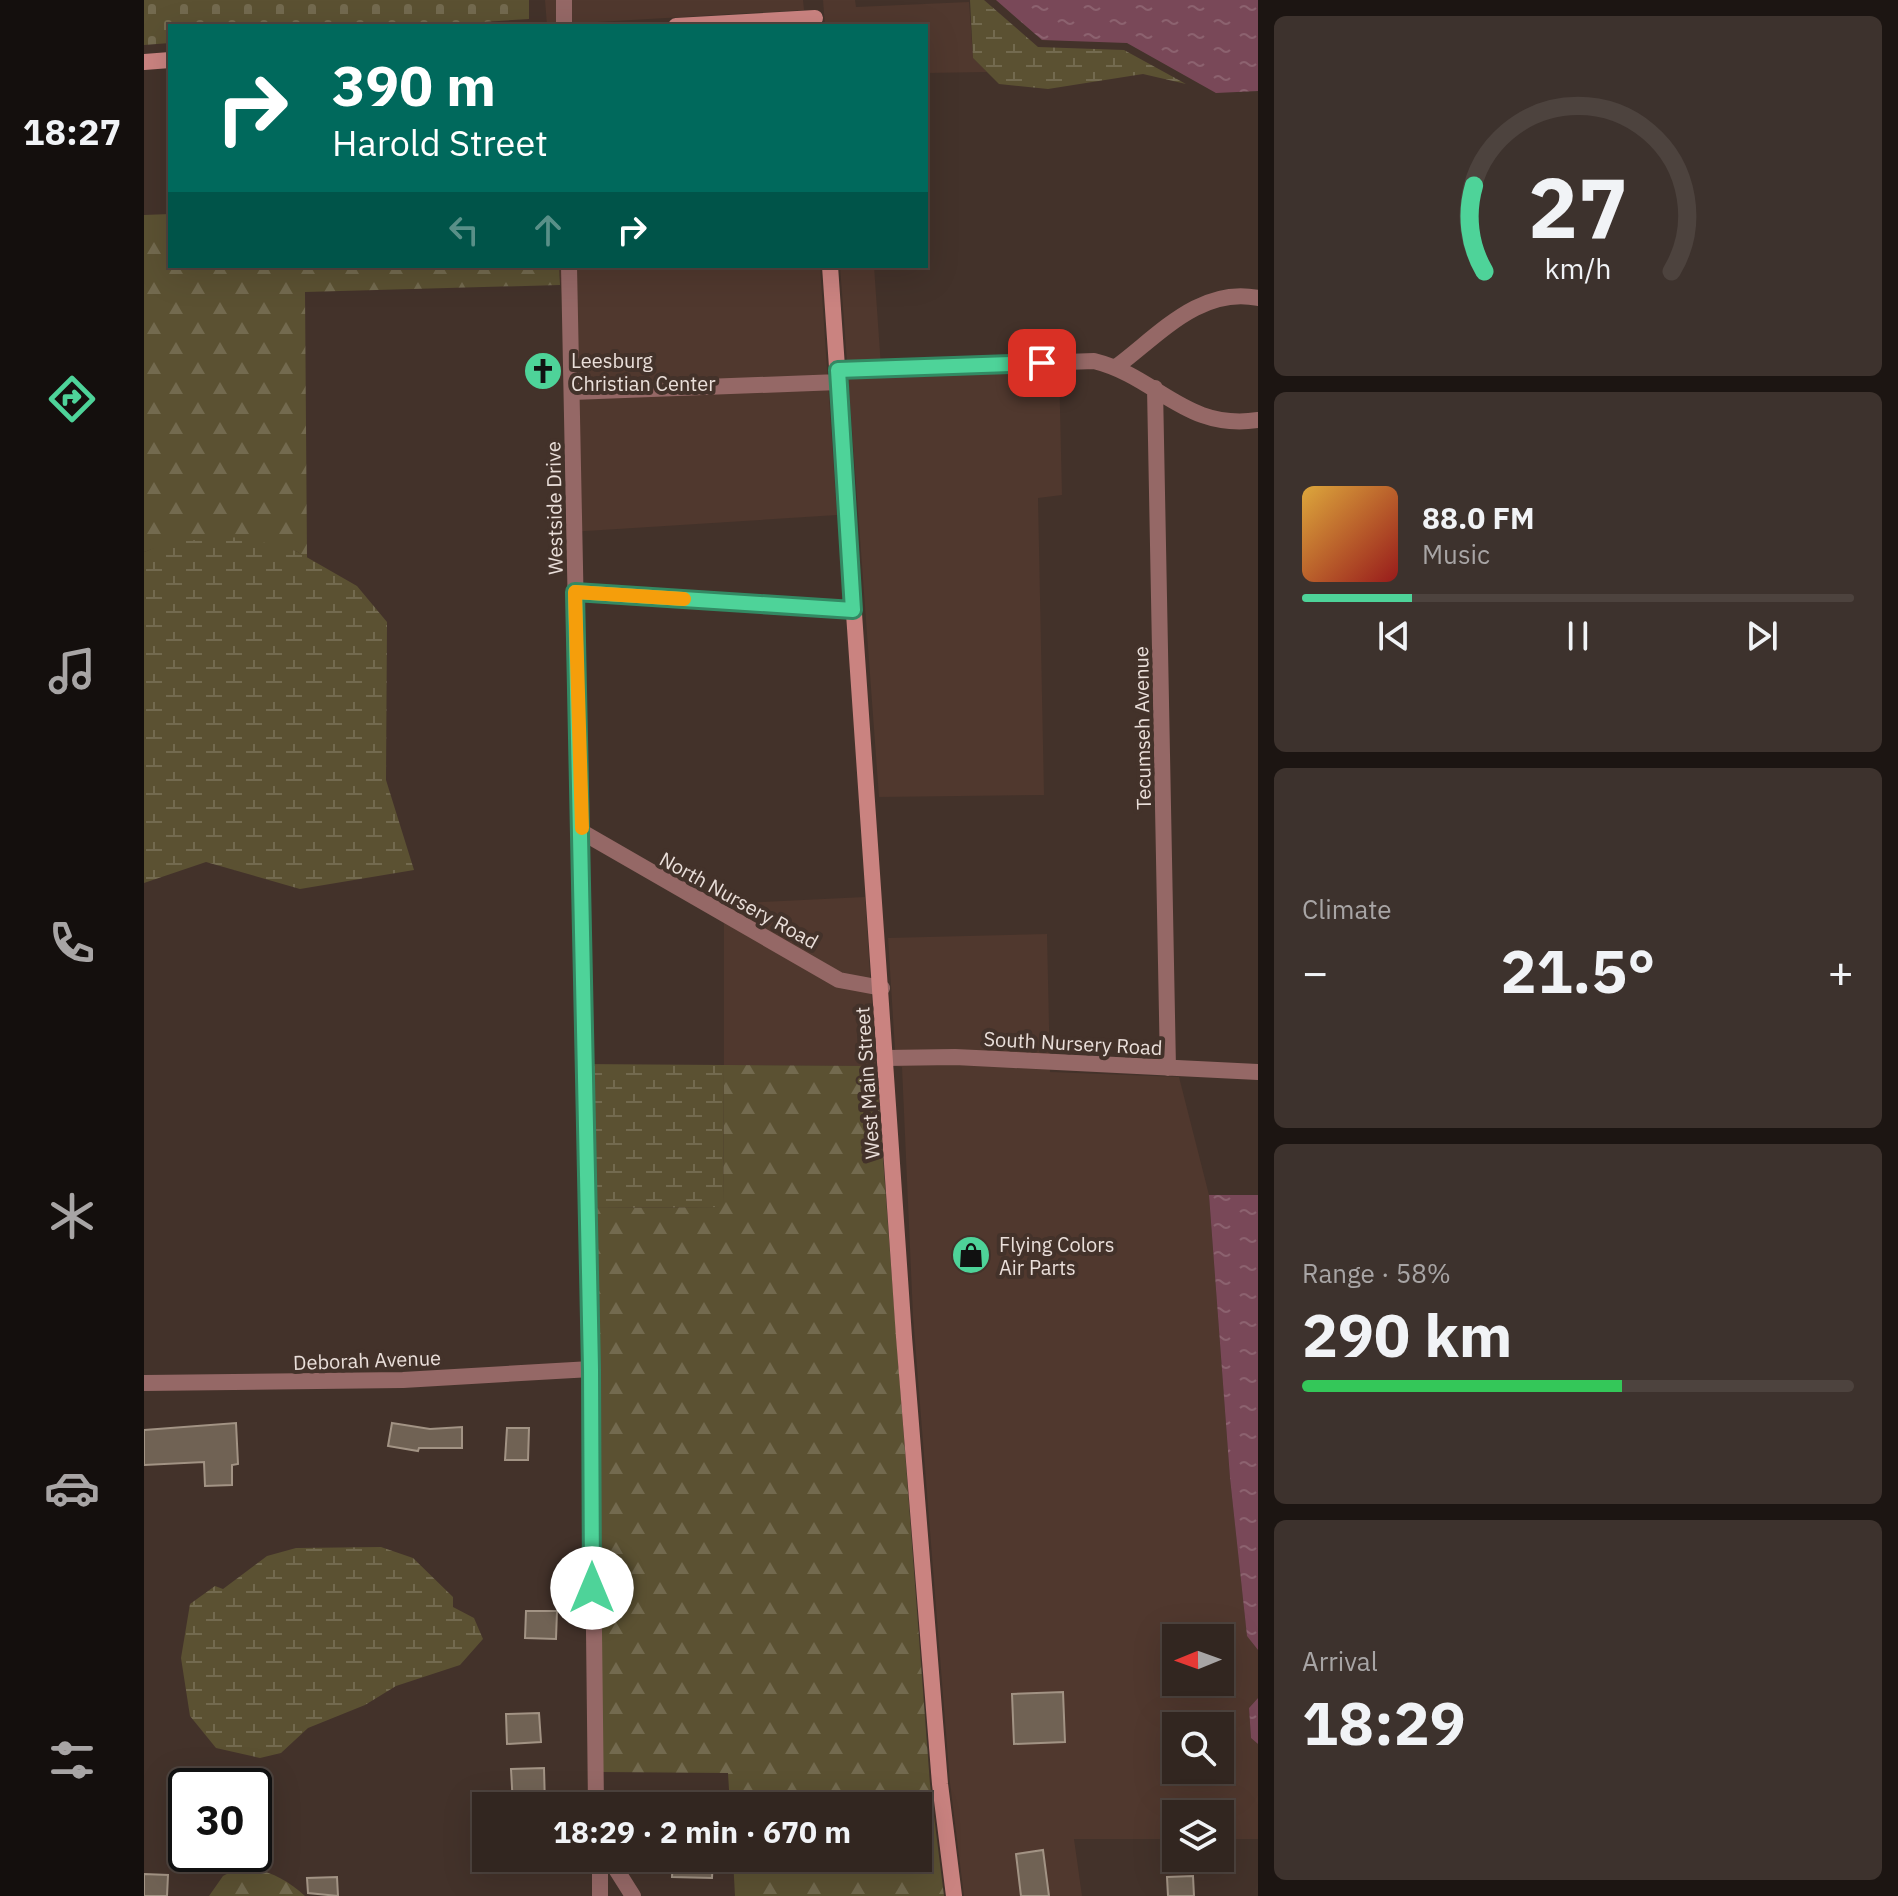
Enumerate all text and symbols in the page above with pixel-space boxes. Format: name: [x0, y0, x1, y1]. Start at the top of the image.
text: 390 m: [332, 49, 496, 121]
icon: right: [200, 56, 304, 160]
text: 18:27: [23, 108, 121, 155]
text: Harold Street: [332, 119, 548, 166]
text: 27: [1528, 153, 1628, 261]
icon: left: [442, 208, 486, 252]
icon: ahead: [526, 208, 570, 252]
icon: right: [610, 208, 654, 252]
text: km/h: [1544, 250, 1612, 287]
pin: [1008, 329, 1076, 397]
icon: arrive: [1020, 341, 1064, 385]
place label: Leesburg Christian Center: [571, 347, 716, 397]
church icon: Leesburg Christian Center: [522, 350, 564, 392]
icon: directions: [44, 371, 100, 427]
street label: Westside Drive: [539, 441, 569, 575]
text: 88.0 FM: [1422, 498, 1535, 537]
text: Music: [1422, 537, 1490, 571]
icon: previous: [1372, 614, 1416, 658]
icon: pause: [1556, 614, 1600, 658]
icon: next: [1740, 614, 1784, 658]
icon: music: [44, 643, 100, 699]
street label: Tecumseh Avenue: [1127, 646, 1157, 810]
street label: North Nursery Road: [655, 845, 823, 955]
text: Climate: [1302, 892, 1392, 926]
icon: phone: [44, 915, 100, 971]
text: 21.5°: [1501, 931, 1655, 1010]
text: −: [1302, 943, 1328, 1000]
text: +: [1828, 943, 1854, 1000]
street label: West Main Street: [848, 1006, 886, 1160]
street label: South Nursery Road: [983, 1025, 1163, 1061]
icon: climate: [44, 1188, 100, 1244]
place label: Flying Colors Air Parts: [999, 1231, 1114, 1281]
shop icon: Flying Colors Air Parts: [950, 1234, 992, 1276]
text: Range · 58%: [1302, 1256, 1451, 1290]
text: 290 km: [1302, 1295, 1512, 1374]
street label: Deborah Avenue: [293, 1344, 441, 1376]
icon: car: [44, 1460, 100, 1516]
position arrow: [550, 1546, 634, 1630]
north arrow: [1162, 1624, 1234, 1696]
map controls: [1162, 1624, 1234, 1872]
text: Arrival: [1302, 1644, 1378, 1678]
text: 18:29: [1302, 1683, 1466, 1762]
button: search: [1162, 1712, 1234, 1784]
icon: filters: [44, 1732, 100, 1788]
speed limit sign: 30: [168, 1768, 272, 1872]
button: layers: [1162, 1800, 1234, 1872]
text: 18:29 · 2 min · 670 m: [553, 1812, 851, 1851]

